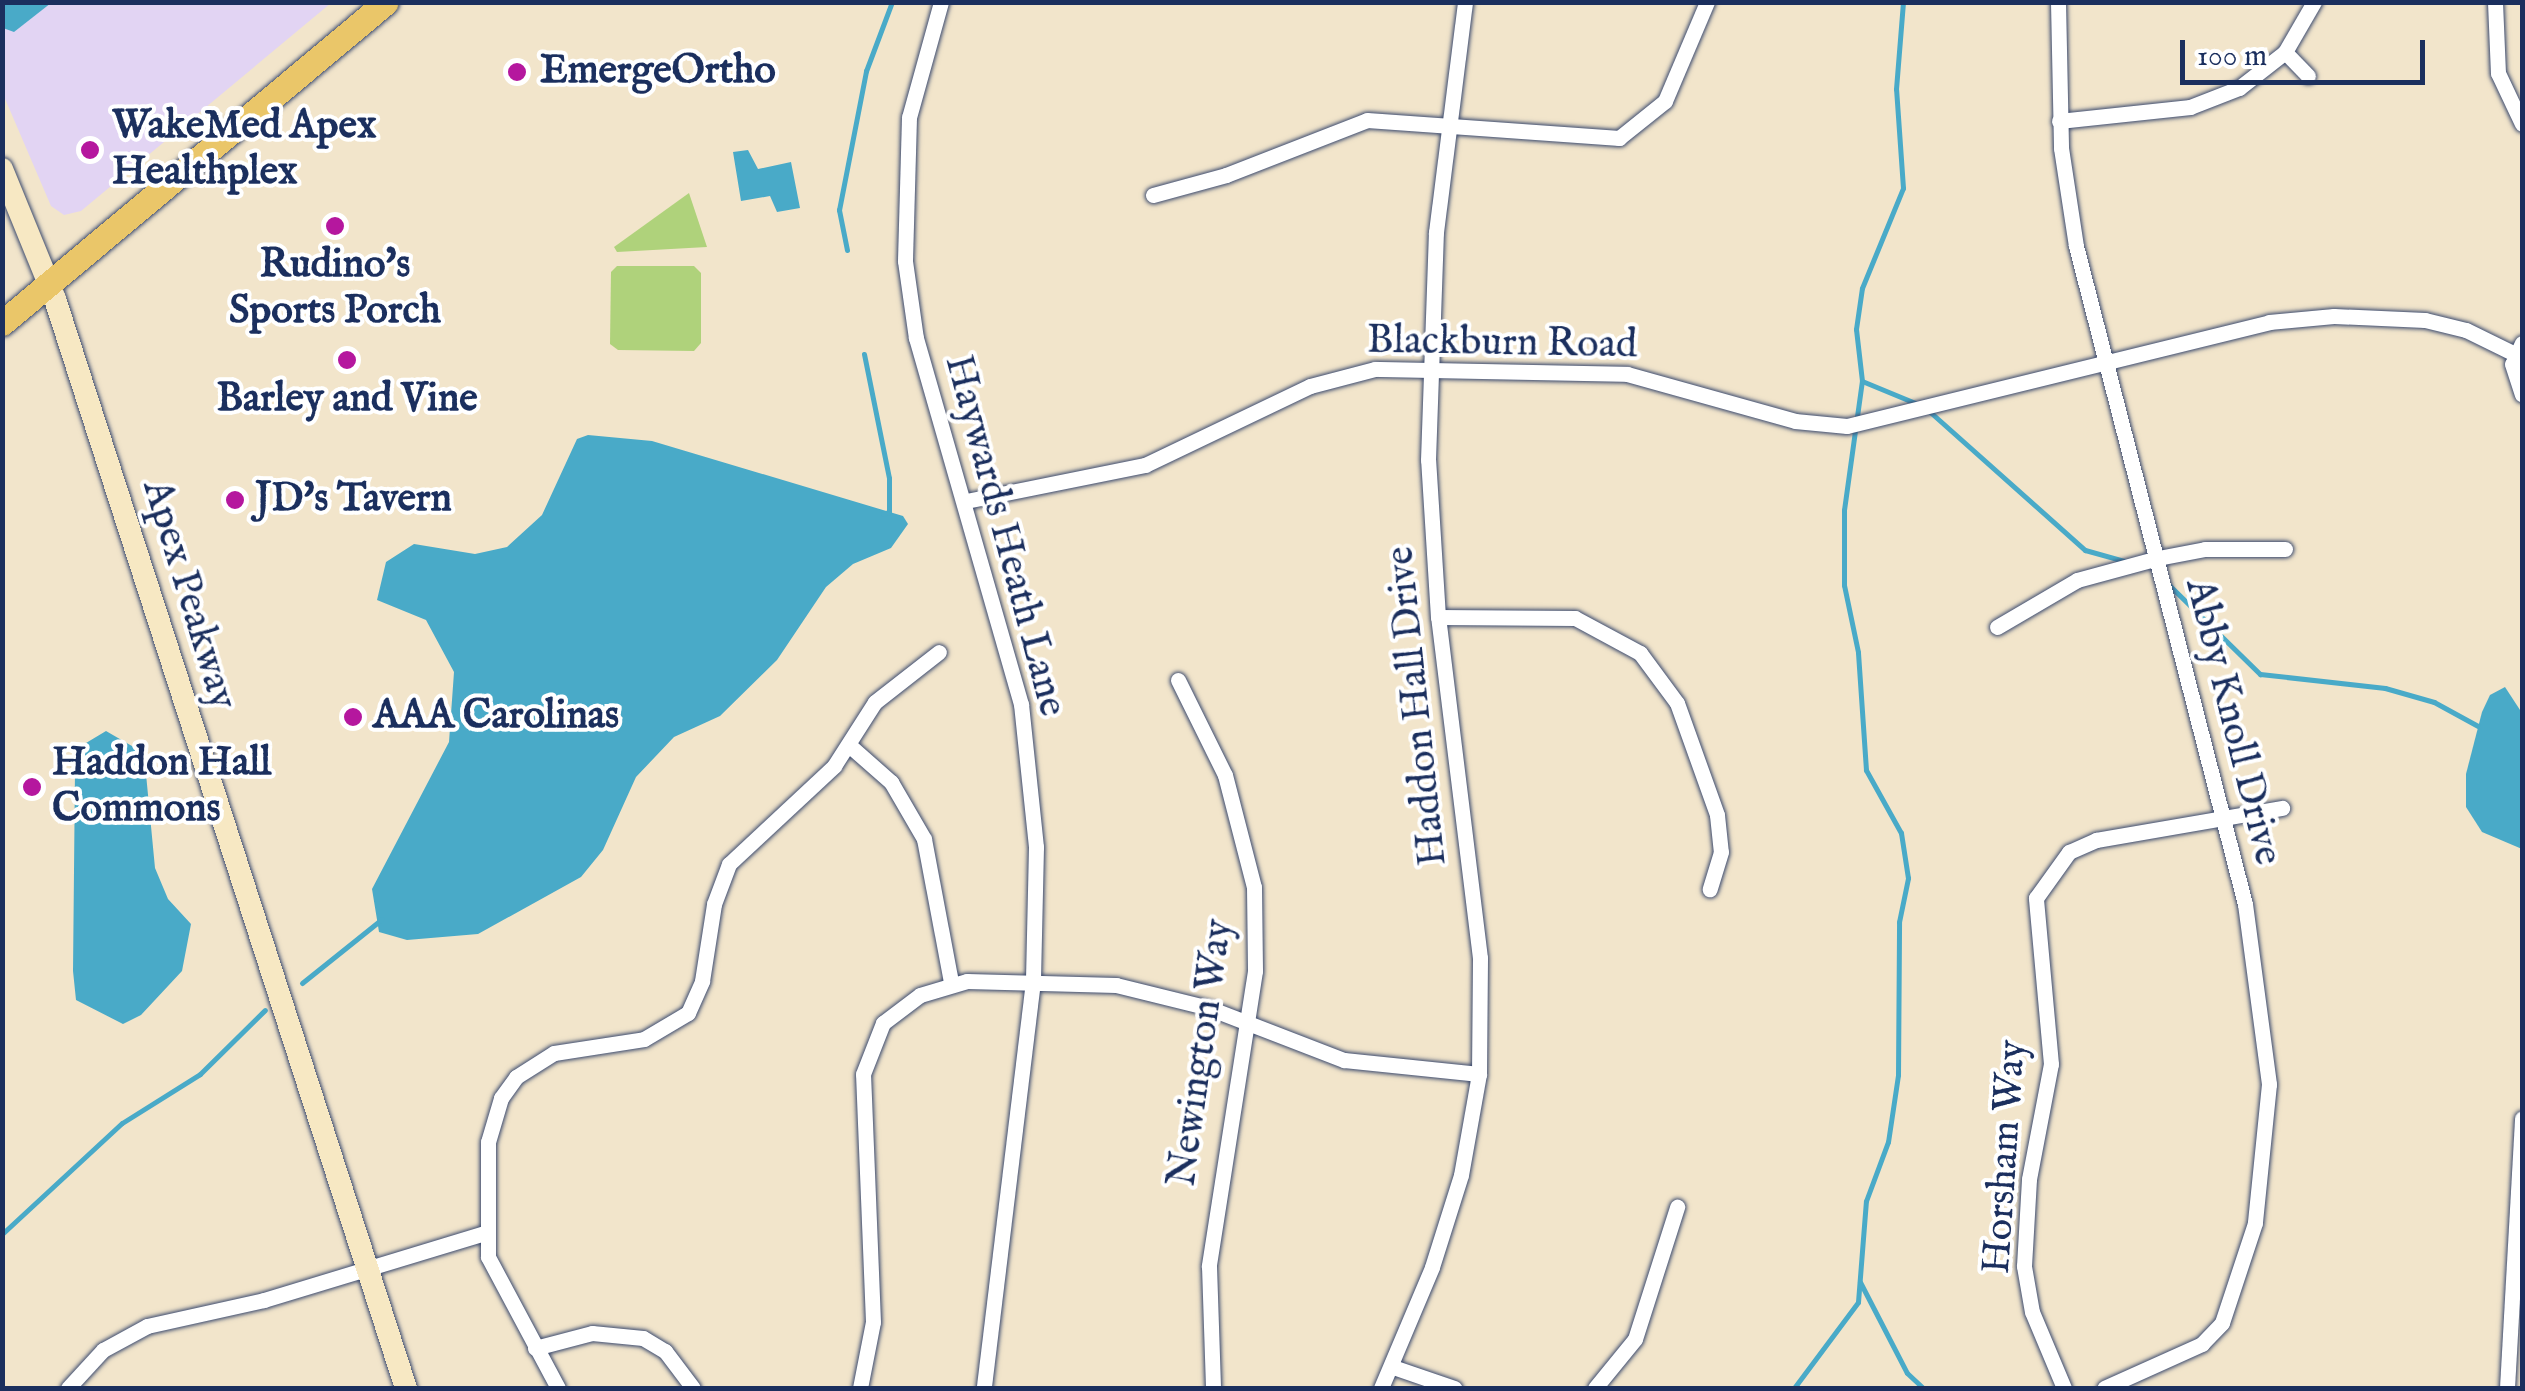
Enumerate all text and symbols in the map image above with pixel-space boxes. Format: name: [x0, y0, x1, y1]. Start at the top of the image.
scale bar: [2185, 20, 2430, 82]
text: 100 m: [2197, 38, 2267, 76]
place label: EmergeOrtho: [540, 48, 776, 96]
marker: EmergeOrtho: [504, 59, 530, 85]
place label: WakeMed Apex Healthplex: [112, 103, 376, 197]
marker: WakeMed Apex Healthplex: [77, 137, 103, 163]
marker: Rudino's Sports Porch: [324, 215, 346, 237]
place label: Rudino's Sports Porch: [229, 242, 441, 336]
street label: Blackburn Road: [1366, 318, 1638, 370]
marker: Barley and Vine: [336, 349, 358, 371]
street label: Haywards Heath Lane: [933, 350, 1075, 722]
place label: Barley and Vine: [216, 376, 478, 424]
street label: Apex Peakway: [130, 474, 246, 716]
place label: JD's Tavern: [255, 476, 452, 524]
marker: JD's Tavern: [224, 489, 246, 511]
street label: Haddon Hall Drive: [1377, 544, 1459, 868]
street label: Abby Knoll Drive: [2173, 574, 2291, 870]
place label: AAA Carolinas: [373, 693, 619, 741]
marker: AAA Carolinas: [342, 706, 364, 728]
place label: Haddon Hall Commons: [52, 740, 271, 834]
marker: Haddon Hall Commons: [21, 776, 43, 798]
street label: Newington Way: [1159, 916, 1245, 1190]
street label: Horsham Way: [1974, 1038, 2038, 1276]

